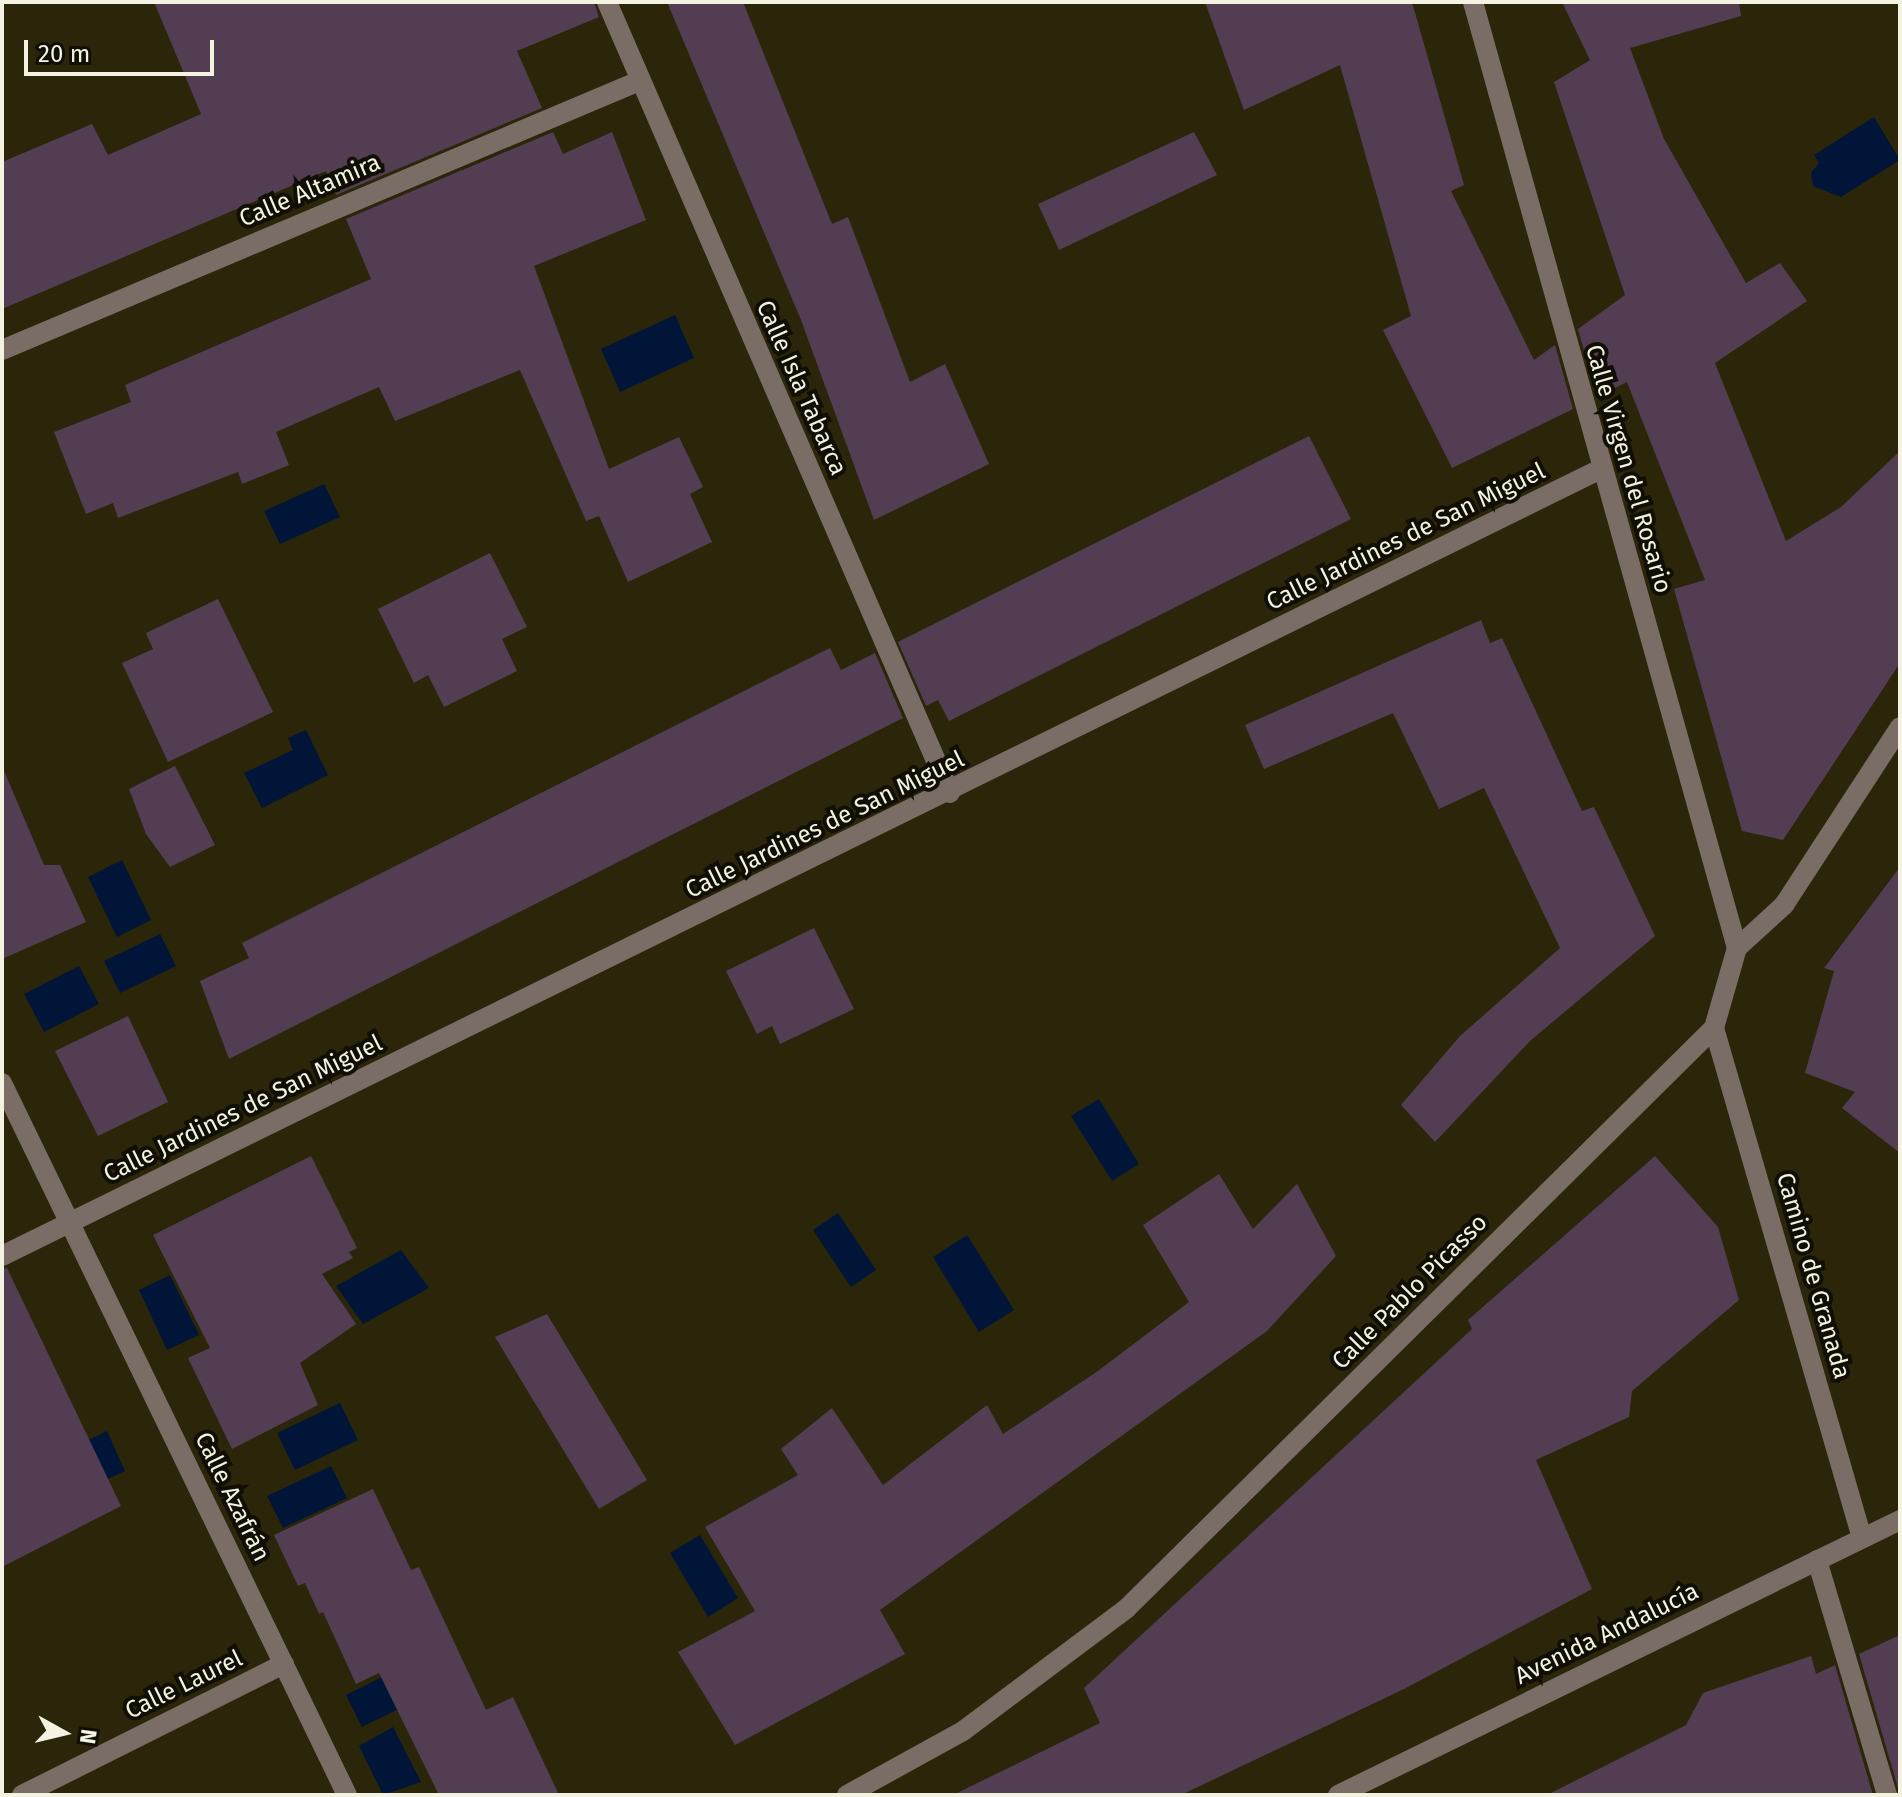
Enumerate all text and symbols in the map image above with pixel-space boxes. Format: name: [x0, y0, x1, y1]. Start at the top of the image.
scale bar: [28, 24, 218, 74]
text: 20 m: [38, 40, 90, 68]
street label: Calle Altamira: [235, 148, 385, 234]
street label: Calle Isla Tabarca: [750, 296, 852, 480]
street label: Calle Virgen del Rosario: [1579, 341, 1677, 597]
street label: Calle Jardines de San Miguel: [1262, 457, 1550, 617]
street label: Calle Jardines de San Miguel: [681, 745, 969, 905]
street label: Calle Jardines de San Miguel: [99, 1029, 387, 1189]
street label: Camino de Granada: [1770, 1170, 1856, 1382]
street label: Calle Pablo Picasso: [1326, 1208, 1494, 1376]
street label: Calle Azafrán: [188, 1428, 276, 1566]
street label: Avenida Andalucía: [1511, 1577, 1703, 1691]
street label: Calle Laurel: [121, 1644, 247, 1726]
north arrow: [24, 1693, 104, 1773]
text: N: [74, 1727, 103, 1746]

